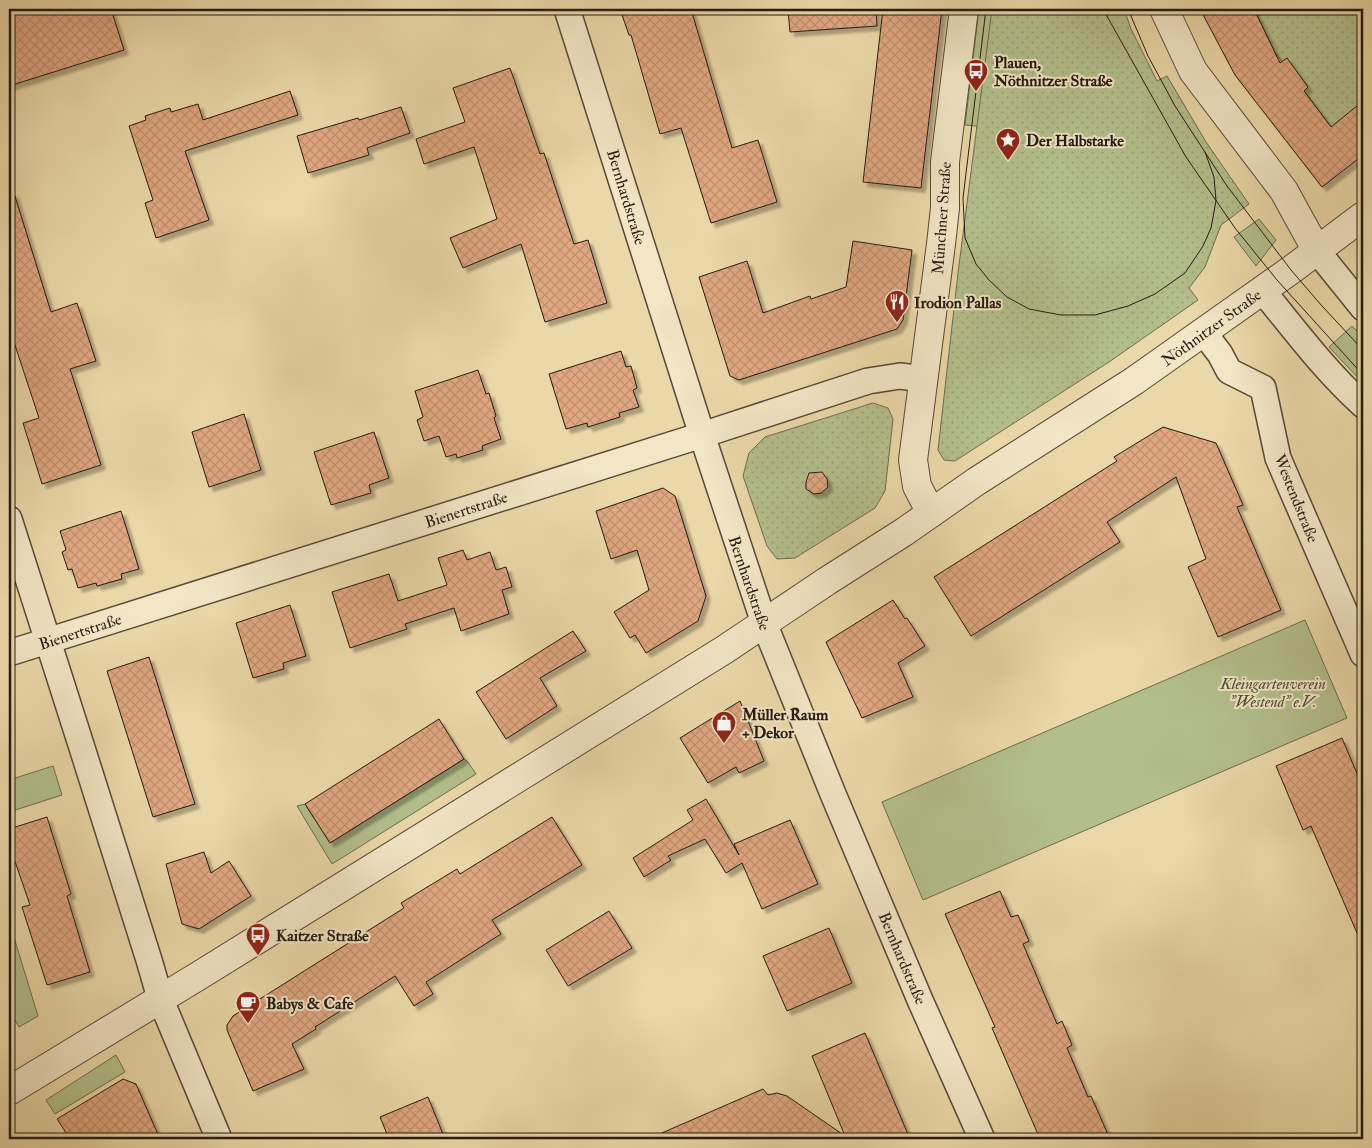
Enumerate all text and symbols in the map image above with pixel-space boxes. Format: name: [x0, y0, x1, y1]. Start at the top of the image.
place label: Plauen, Nöthnitzer Straße: [993, 53, 1113, 91]
bus stop icon: Plauen, Nöthnitzer Straße: [963, 58, 989, 92]
place icon: Der Halbstarke: [995, 127, 1021, 161]
place label: Der Halbstarke: [1026, 131, 1124, 151]
street label: Bernhardstraße: [602, 147, 650, 248]
street label: Münchner Straße: [928, 161, 956, 275]
street label: Nöthnitzer Straße: [1158, 285, 1266, 371]
restaurant icon: Irodion Pallas: [884, 289, 910, 323]
place label: Irodion Pallas: [914, 293, 1002, 313]
street label: Westendstraße: [1269, 450, 1323, 546]
street label: Bienertstraße: [422, 487, 511, 533]
street label: Bernhardstraße: [724, 533, 775, 634]
street label: Bienertstraße: [36, 609, 125, 655]
park label: Kleingartenverein "Westend" e.V.: [1219, 674, 1326, 712]
place label: Müller Raum + Dekor: [741, 705, 829, 743]
shop icon: Müller Raum + Dekor: [711, 710, 737, 744]
street label: Bernhardstraße: [874, 909, 931, 1008]
bus stop icon: Kaitzer Straße: [245, 922, 271, 956]
place label: Kaitzer Straße: [276, 926, 369, 946]
cafe icon: Babys & Cafe: [235, 990, 261, 1024]
place label: Babys & Cafe: [266, 994, 354, 1015]

